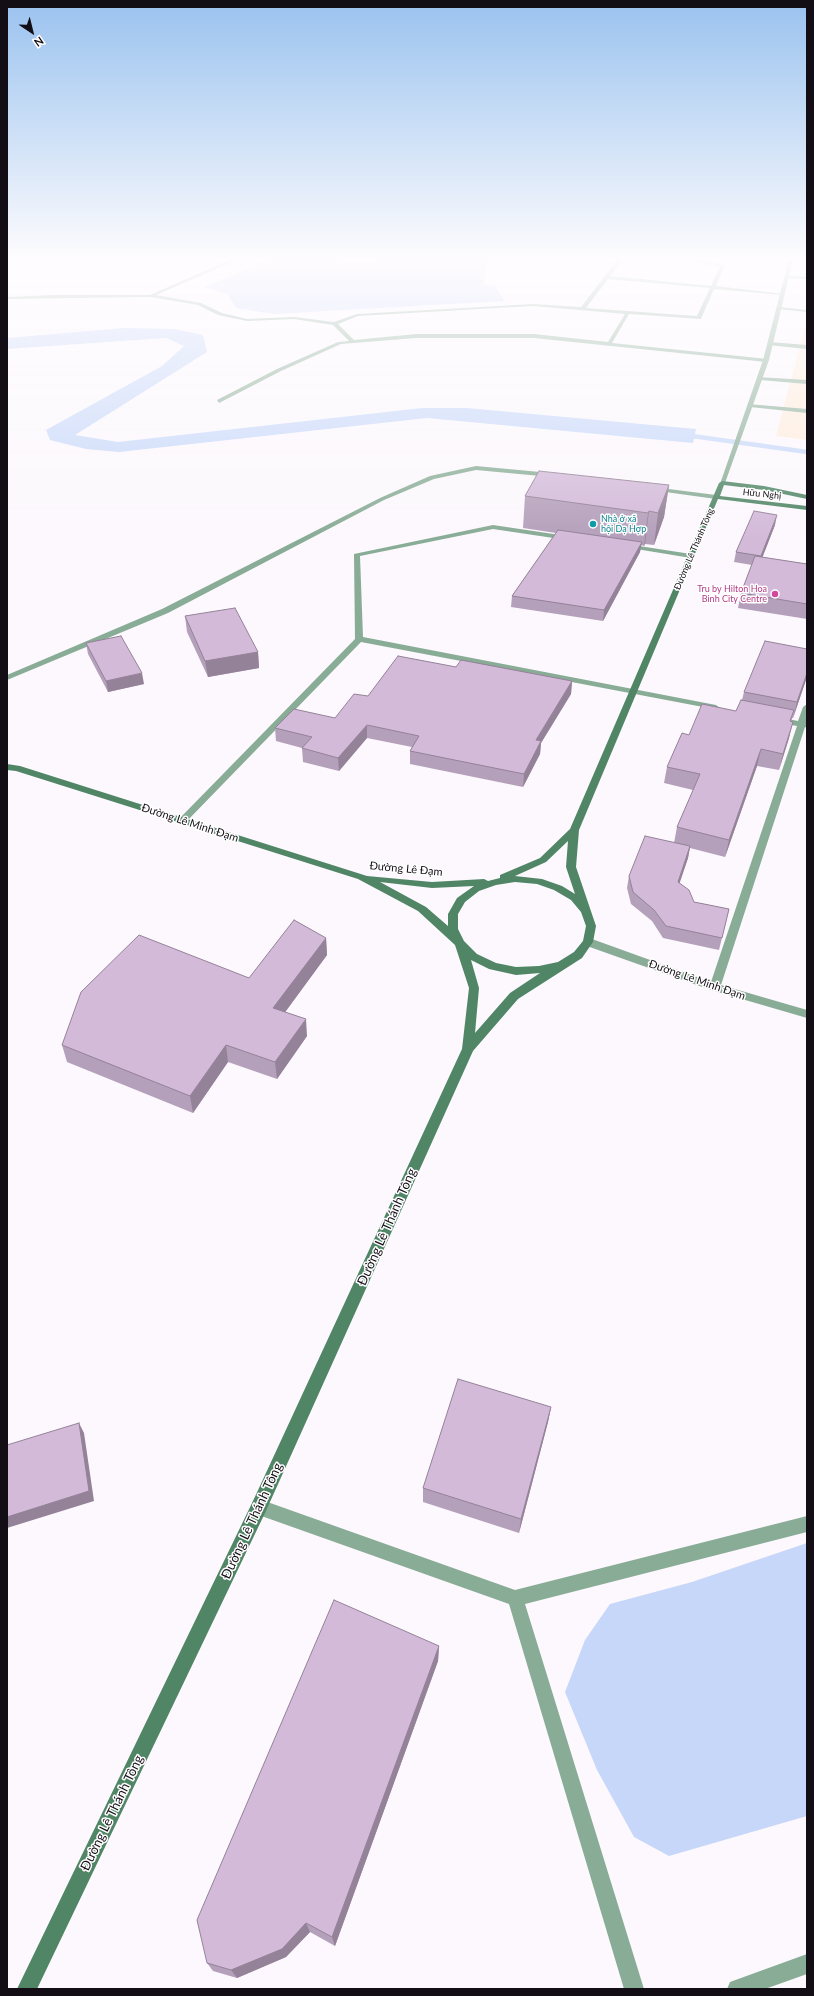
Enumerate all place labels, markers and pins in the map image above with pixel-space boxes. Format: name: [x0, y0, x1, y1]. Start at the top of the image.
place label: Nhà ở xã hội Dạ Hợp: [601, 514, 646, 535]
marker: Nhà ở xã hội Dạ Hợp: [588, 519, 598, 529]
place label: Tru by Hilton Hoa Binh City Centre: [697, 584, 767, 605]
marker: Tru by Hilton Hoa Binh City Centre: [770, 589, 780, 599]

